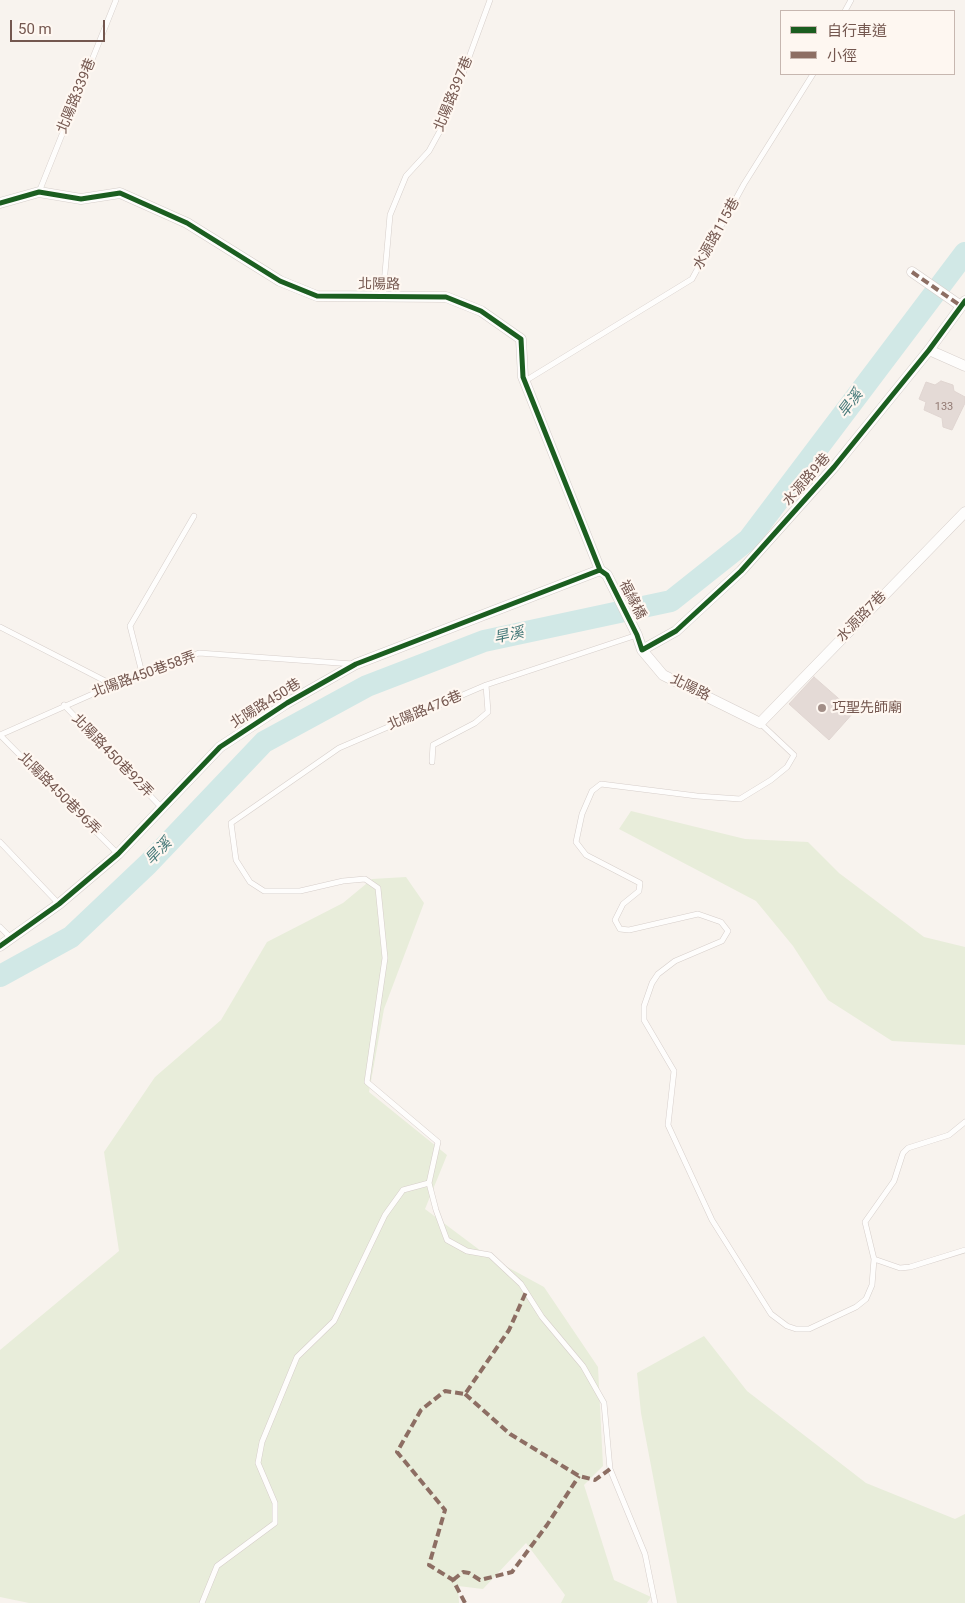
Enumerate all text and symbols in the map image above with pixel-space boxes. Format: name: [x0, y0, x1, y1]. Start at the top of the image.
scale bar: [12, 10, 108, 42]
legend: [780, 10, 955, 75]
text: 50 m: [18, 20, 52, 38]
text: 自行車道: [827, 22, 887, 40]
text: 小徑: [827, 47, 857, 65]
street label: 北陽路397巷: [431, 54, 477, 134]
street label: 北陽路339巷: [54, 56, 100, 136]
street label: 水源路115巷: [690, 195, 744, 273]
street label: 北陽路: [358, 276, 400, 294]
water label: 旱溪: [835, 387, 867, 421]
house number: 133: [935, 400, 953, 414]
street label: 水源路9巷: [780, 450, 834, 510]
street label: 福緣橋: [615, 577, 649, 623]
street label: 水源路7巷: [834, 588, 890, 646]
water label: 旱溪: [492, 624, 526, 648]
street label: 北陽路450巷58弄: [90, 648, 198, 702]
street label: 北陽路: [667, 671, 713, 705]
street label: 北陽路450巷: [228, 676, 304, 732]
street label: 北陽路476巷: [385, 688, 465, 734]
place label: 巧聖先師廟: [832, 700, 902, 716]
marker: 巧聖先師廟: [816, 702, 828, 714]
street label: 北陽路450巷92弄: [68, 711, 156, 801]
street label: 北陽路450巷96弄: [14, 749, 104, 839]
water label: 旱溪: [142, 835, 176, 869]

